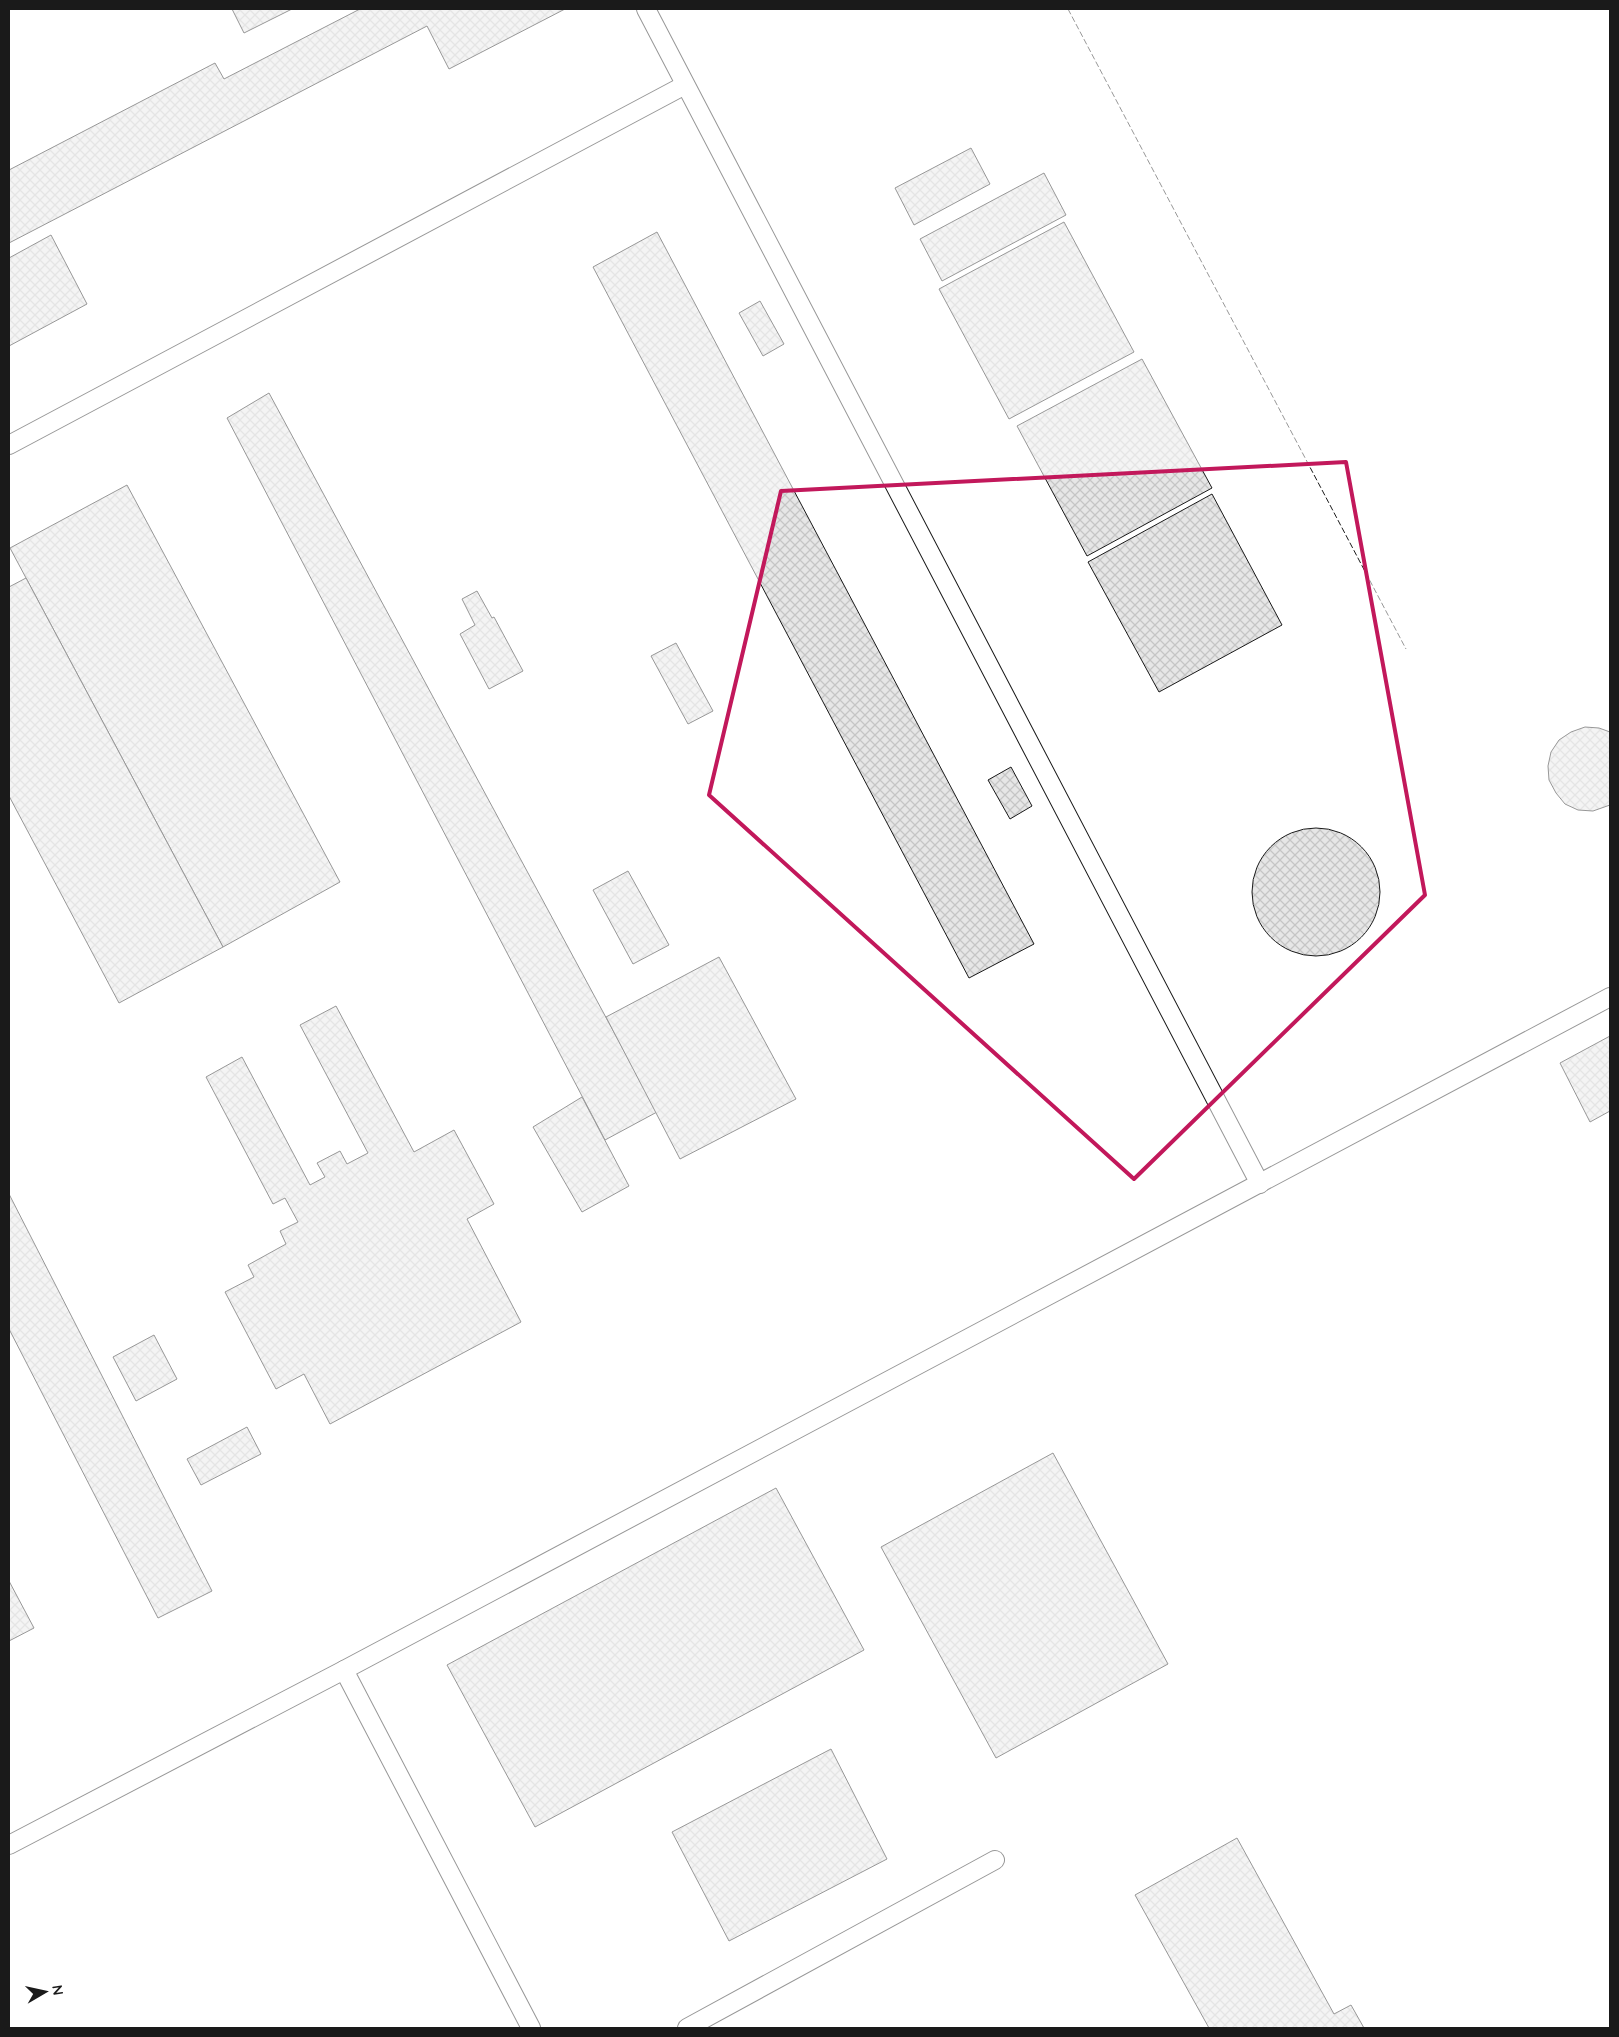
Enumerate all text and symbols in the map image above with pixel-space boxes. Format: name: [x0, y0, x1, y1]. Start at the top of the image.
north arrow: [20, 1967, 70, 2017]
text: N: [48, 1983, 68, 1996]

